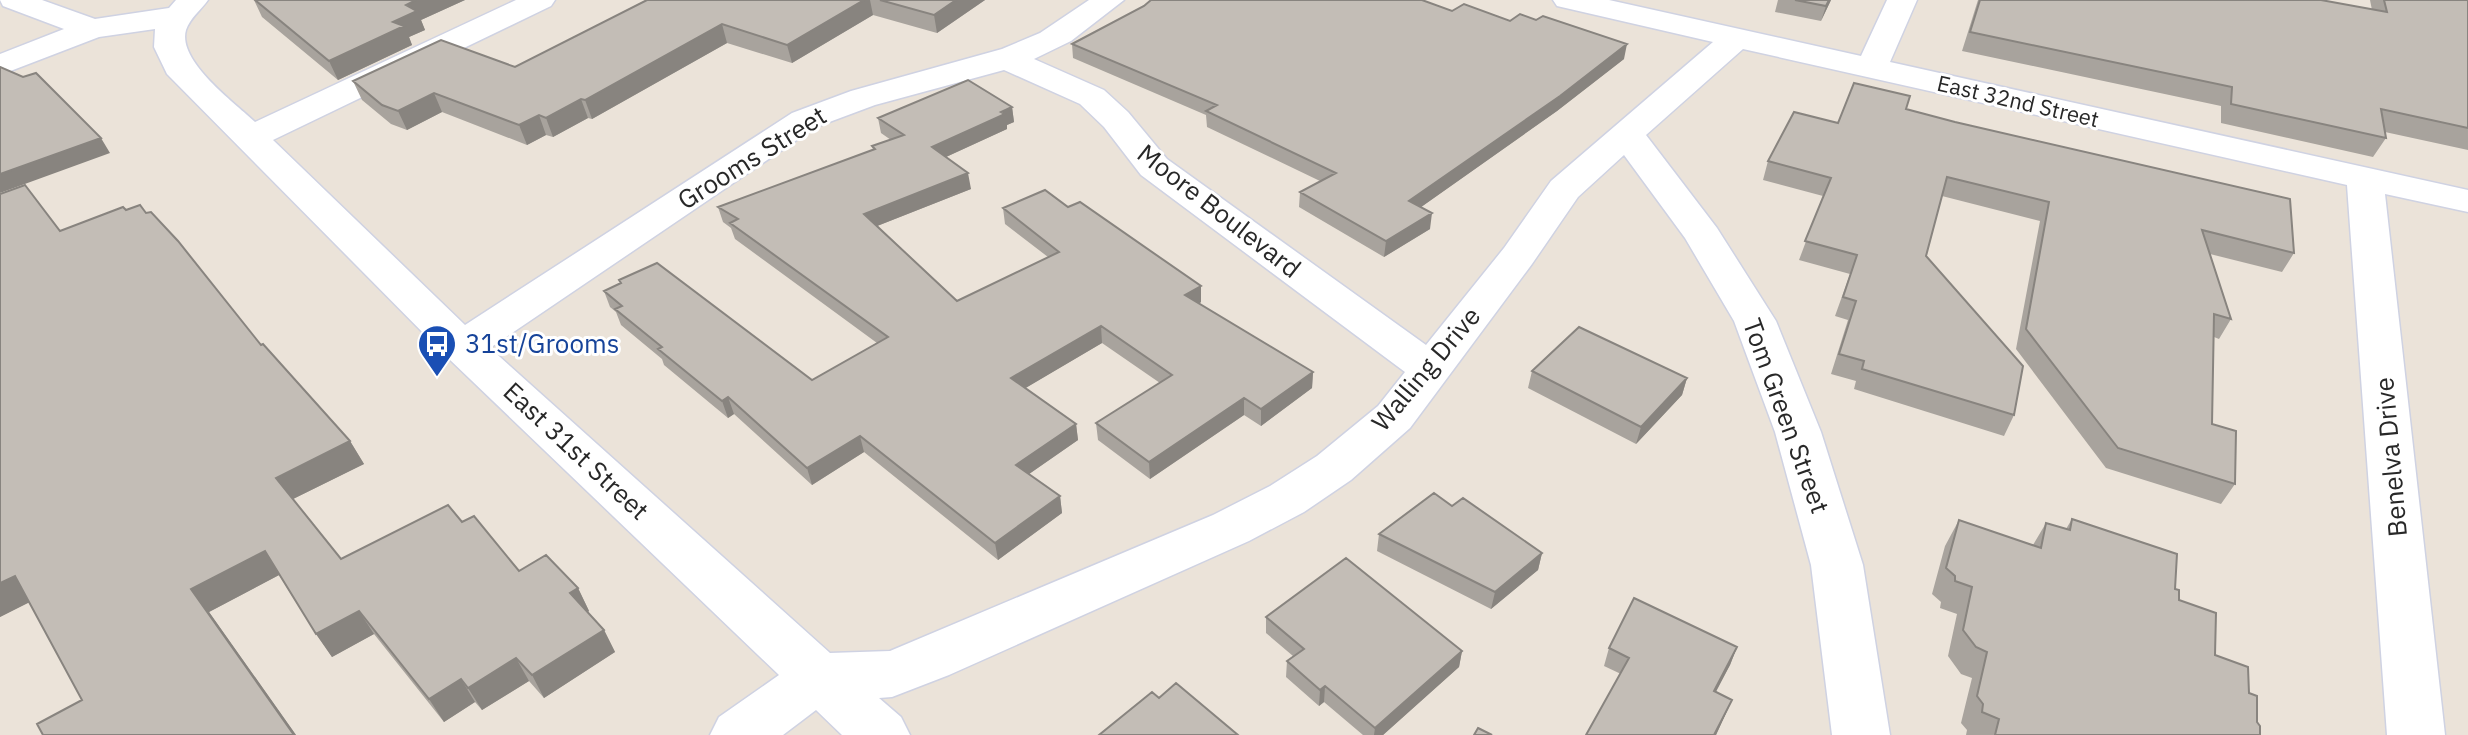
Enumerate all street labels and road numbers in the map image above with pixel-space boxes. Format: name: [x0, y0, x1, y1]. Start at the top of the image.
street label: East 32nd Street: [1934, 68, 2102, 133]
street label: Grooms Street: [671, 98, 832, 216]
street label: Moore Boulevard: [1131, 136, 1308, 285]
street label: Walling Drive: [1363, 299, 1487, 438]
street label: Tom Green Street: [1736, 314, 1838, 518]
street label: East 31st Street: [497, 374, 657, 526]
street label: Benelva Drive: [2366, 376, 2414, 538]

